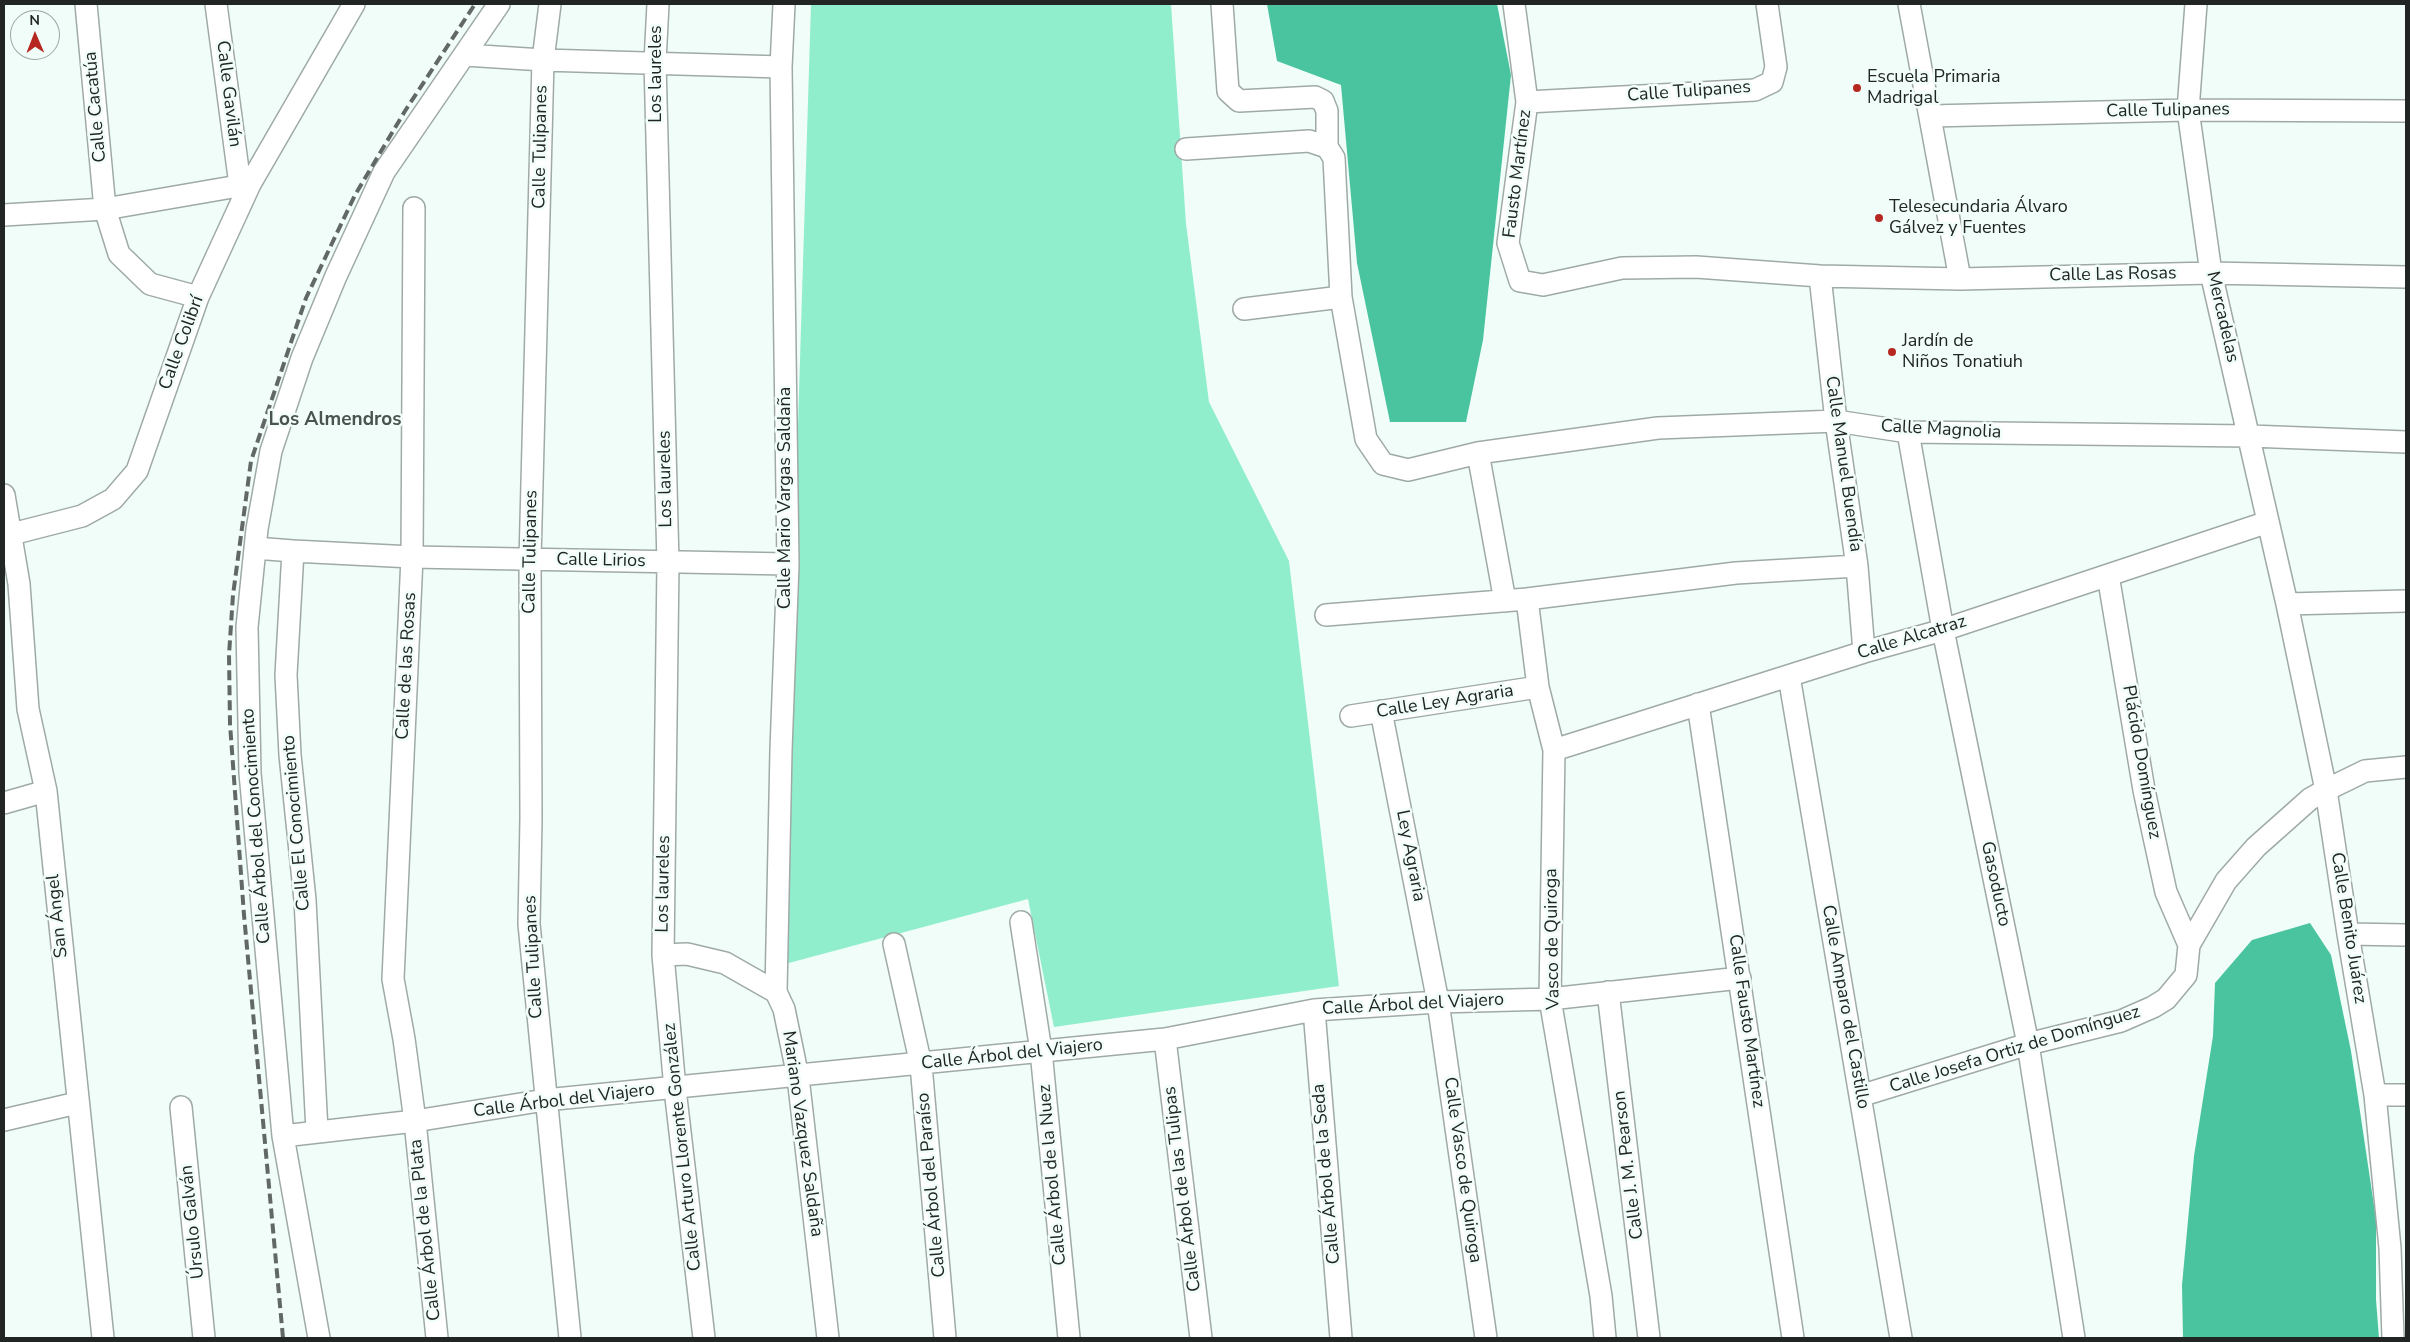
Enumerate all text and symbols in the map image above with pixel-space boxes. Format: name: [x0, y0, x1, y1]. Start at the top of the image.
north arrow: [10, 10, 60, 60]
text: N: [29, 11, 40, 30]
street label: Los laureles: [646, 25, 668, 123]
street label: Calle Gavilán: [211, 39, 245, 149]
street label: Calle Cacatúa: [80, 51, 112, 163]
place label: Escuela Primaria Madrigal: [1867, 67, 2000, 110]
street label: Calle Tulipanes: [1627, 77, 1751, 107]
marker: Escuela Primaria Madrigal: [1851, 82, 1863, 94]
street label: Calle Tulipanes: [529, 85, 553, 209]
street label: Calle Tulipanes: [2106, 99, 2230, 123]
street label: Fausto Martínez: [1499, 109, 1537, 239]
place label: Telesecundaria Álvaro Gálvez y Fuentes: [1889, 197, 2068, 240]
marker: Telesecundaria Álvaro Gálvez y Fuentes: [1873, 212, 1885, 224]
street label: Calle Las Rosas: [2049, 263, 2177, 287]
street label: Mercadelas: [2201, 269, 2243, 365]
street label: Calle Colibrí: [155, 293, 209, 393]
place label: Jardín de Niños Tonatiuh: [1902, 331, 2023, 374]
marker: Jardín de Niños Tonatiuh: [1886, 346, 1898, 358]
street label: Calle Manuel Buendía: [1820, 375, 1866, 553]
street label: Calle Mario Vargas Saldaña: [775, 387, 797, 609]
district label: Los Almendros: [268, 409, 402, 431]
street label: Calle Magnolia: [1880, 416, 2002, 444]
street label: Los laureles: [654, 430, 678, 528]
street label: Calle Tulipanes: [519, 490, 543, 614]
street label: Calle Lirios: [556, 549, 646, 573]
street label: Calle de las Rosas: [392, 592, 422, 740]
street label: Calle Alcatraz: [1855, 611, 1969, 665]
street label: Calle Ley Agraria: [1375, 680, 1515, 724]
street label: Plácido Domínguez: [2117, 684, 2165, 840]
street label: Calle Árbol del Conocimiento: [238, 708, 276, 944]
street label: Calle El Conocimiento: [279, 734, 315, 912]
street label: Ley Agraria: [1391, 808, 1429, 904]
street label: Los laureles: [652, 835, 676, 933]
street label: Gasoducto: [1975, 839, 2015, 929]
street label: Calle Benito Juárez: [2325, 851, 2371, 1005]
street label: Vasco de Quiroga: [1541, 868, 1565, 1010]
street label: San Ángel: [43, 873, 73, 959]
street label: Calle Tulipanes: [520, 895, 548, 1019]
street label: Calle Amparo del Castillo: [1816, 903, 1874, 1111]
street label: Calle Fausto Martínez: [1723, 933, 1769, 1109]
street label: Calle Árbol del Viajero: [1321, 989, 1505, 1021]
street label: Calle Josefa Ortiz de Domínguez: [1887, 1002, 2143, 1098]
street label: Calle Arturo Llorente González: [659, 1022, 707, 1272]
street label: Mariano Vazquez Saldaña: [777, 1030, 827, 1238]
street label: Calle Árbol del Viajero: [920, 1035, 1104, 1075]
street label: Calle Vasco de Quiroga: [1438, 1076, 1486, 1264]
street label: Calle Árbol del Viajero: [472, 1079, 656, 1123]
street label: Calle Árbol de la Seda: [1308, 1083, 1346, 1265]
street label: Calle Árbol de la Nuez: [1034, 1084, 1072, 1266]
street label: Calle Árbol de las Tulipas: [1160, 1085, 1206, 1293]
street label: Calle J. M. Pearson: [1609, 1089, 1649, 1241]
street label: Calle Árbol del Paraíso: [913, 1092, 951, 1278]
street label: Calle Árbol de la Plata: [406, 1138, 446, 1322]
street label: Úrsulo Galván: [176, 1164, 210, 1280]

